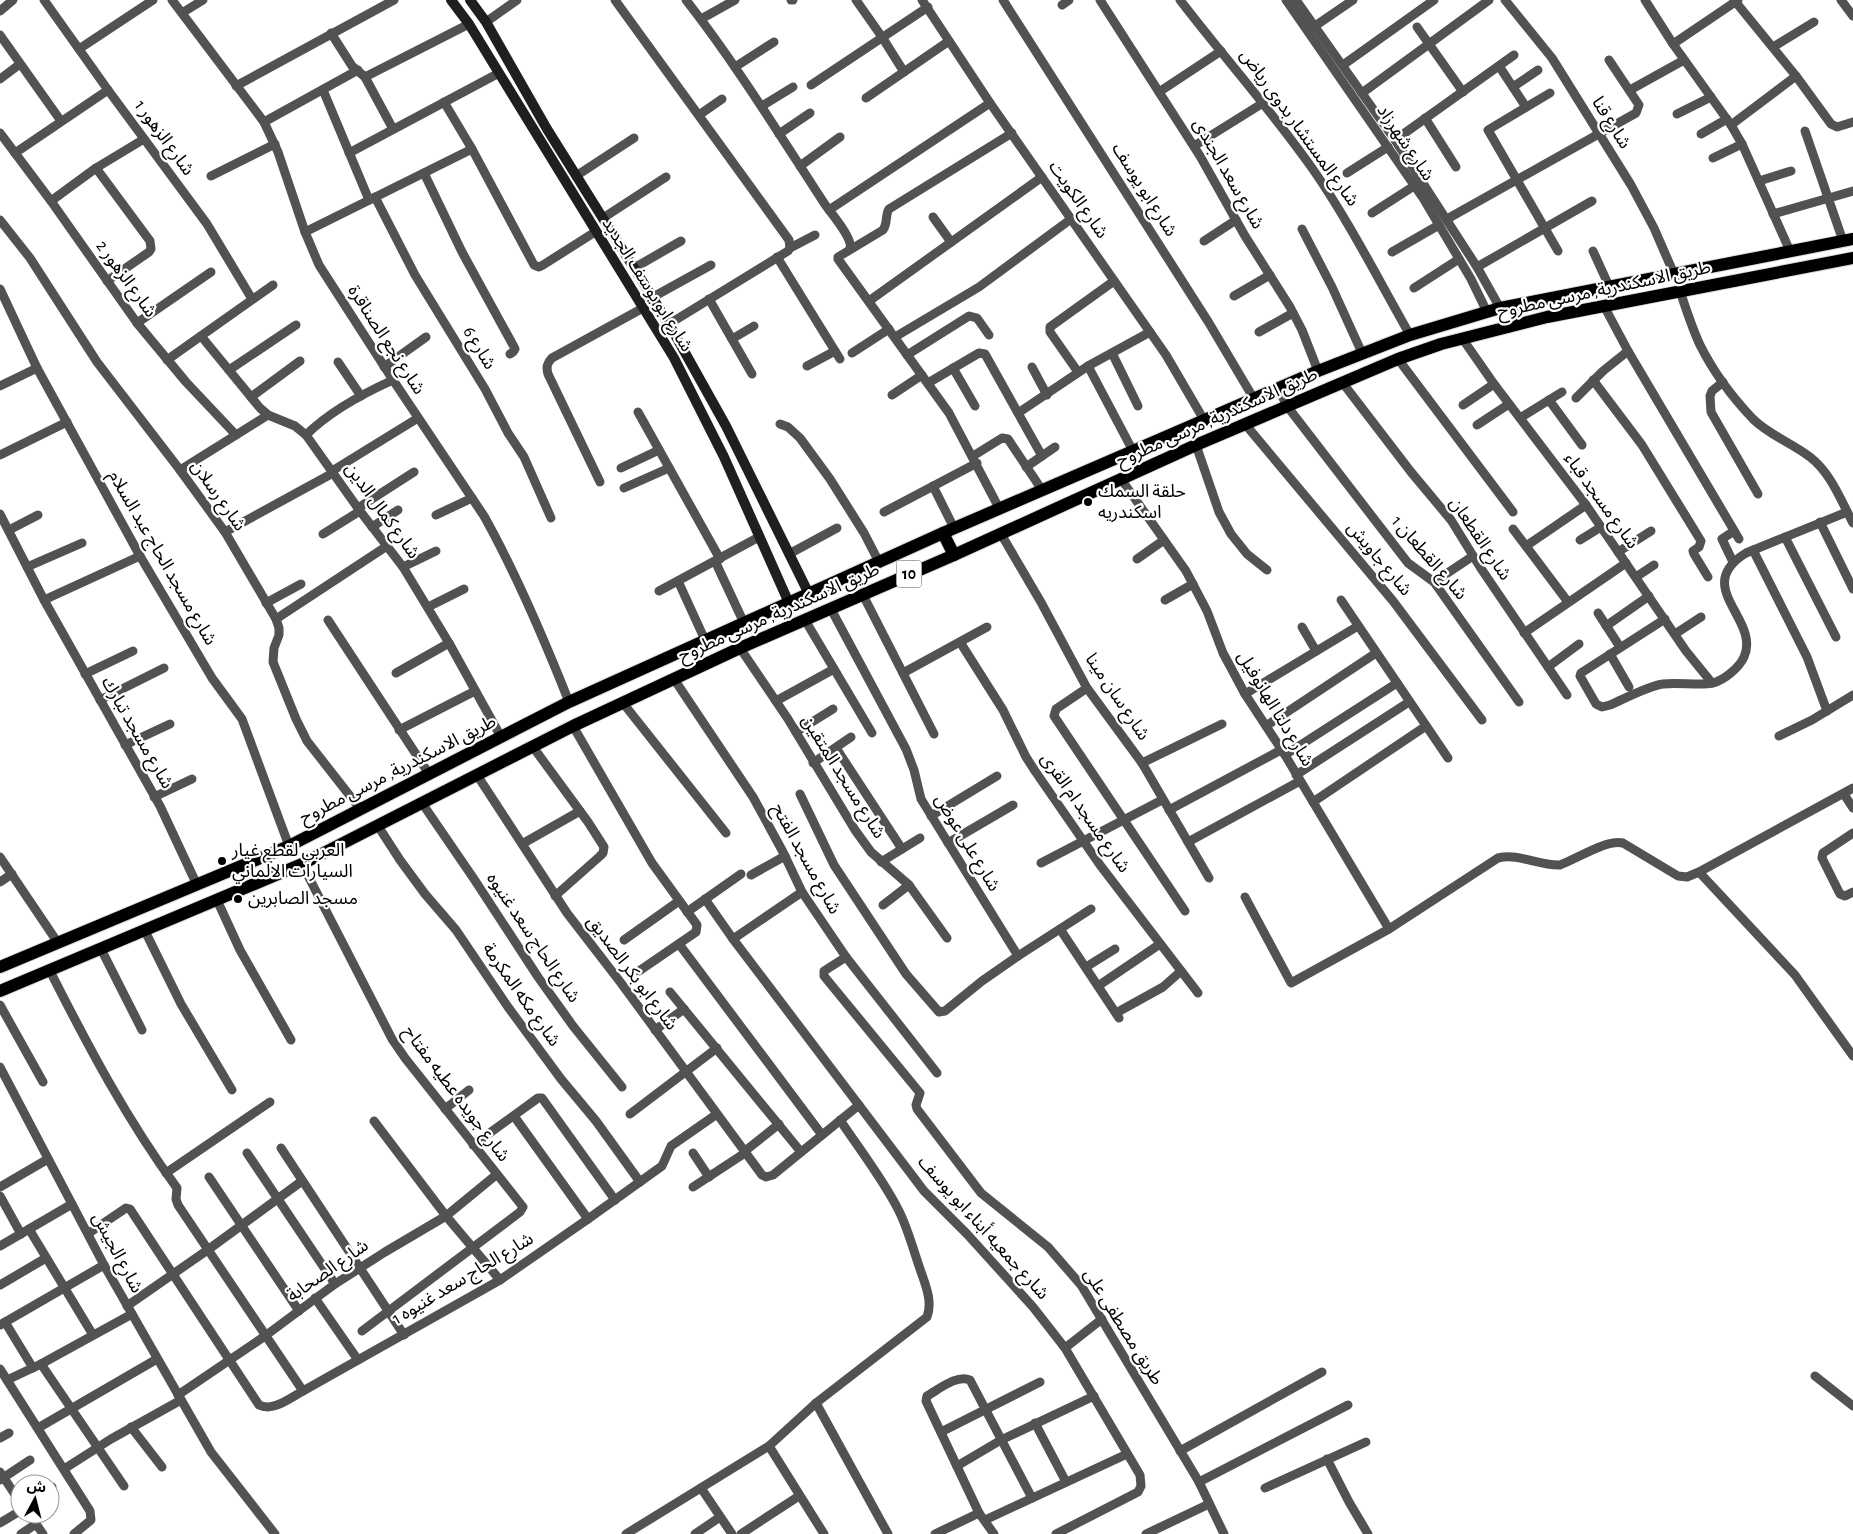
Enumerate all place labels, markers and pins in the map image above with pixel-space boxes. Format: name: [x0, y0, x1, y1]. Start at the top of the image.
place label: حلقة السمك اسكندريه: [1098, 483, 1186, 523]
marker: حلقة السمك اسكندريه: [1082, 496, 1094, 508]
place label: العربي لقطع غيار السيارات الالماني: [231, 842, 353, 884]
marker: العربي لقطع غيار السيارات الالماني: [216, 855, 228, 867]
place label: مسجد الصابرين: [248, 890, 358, 909]
marker: مسجد الصابرين: [232, 893, 244, 905]

